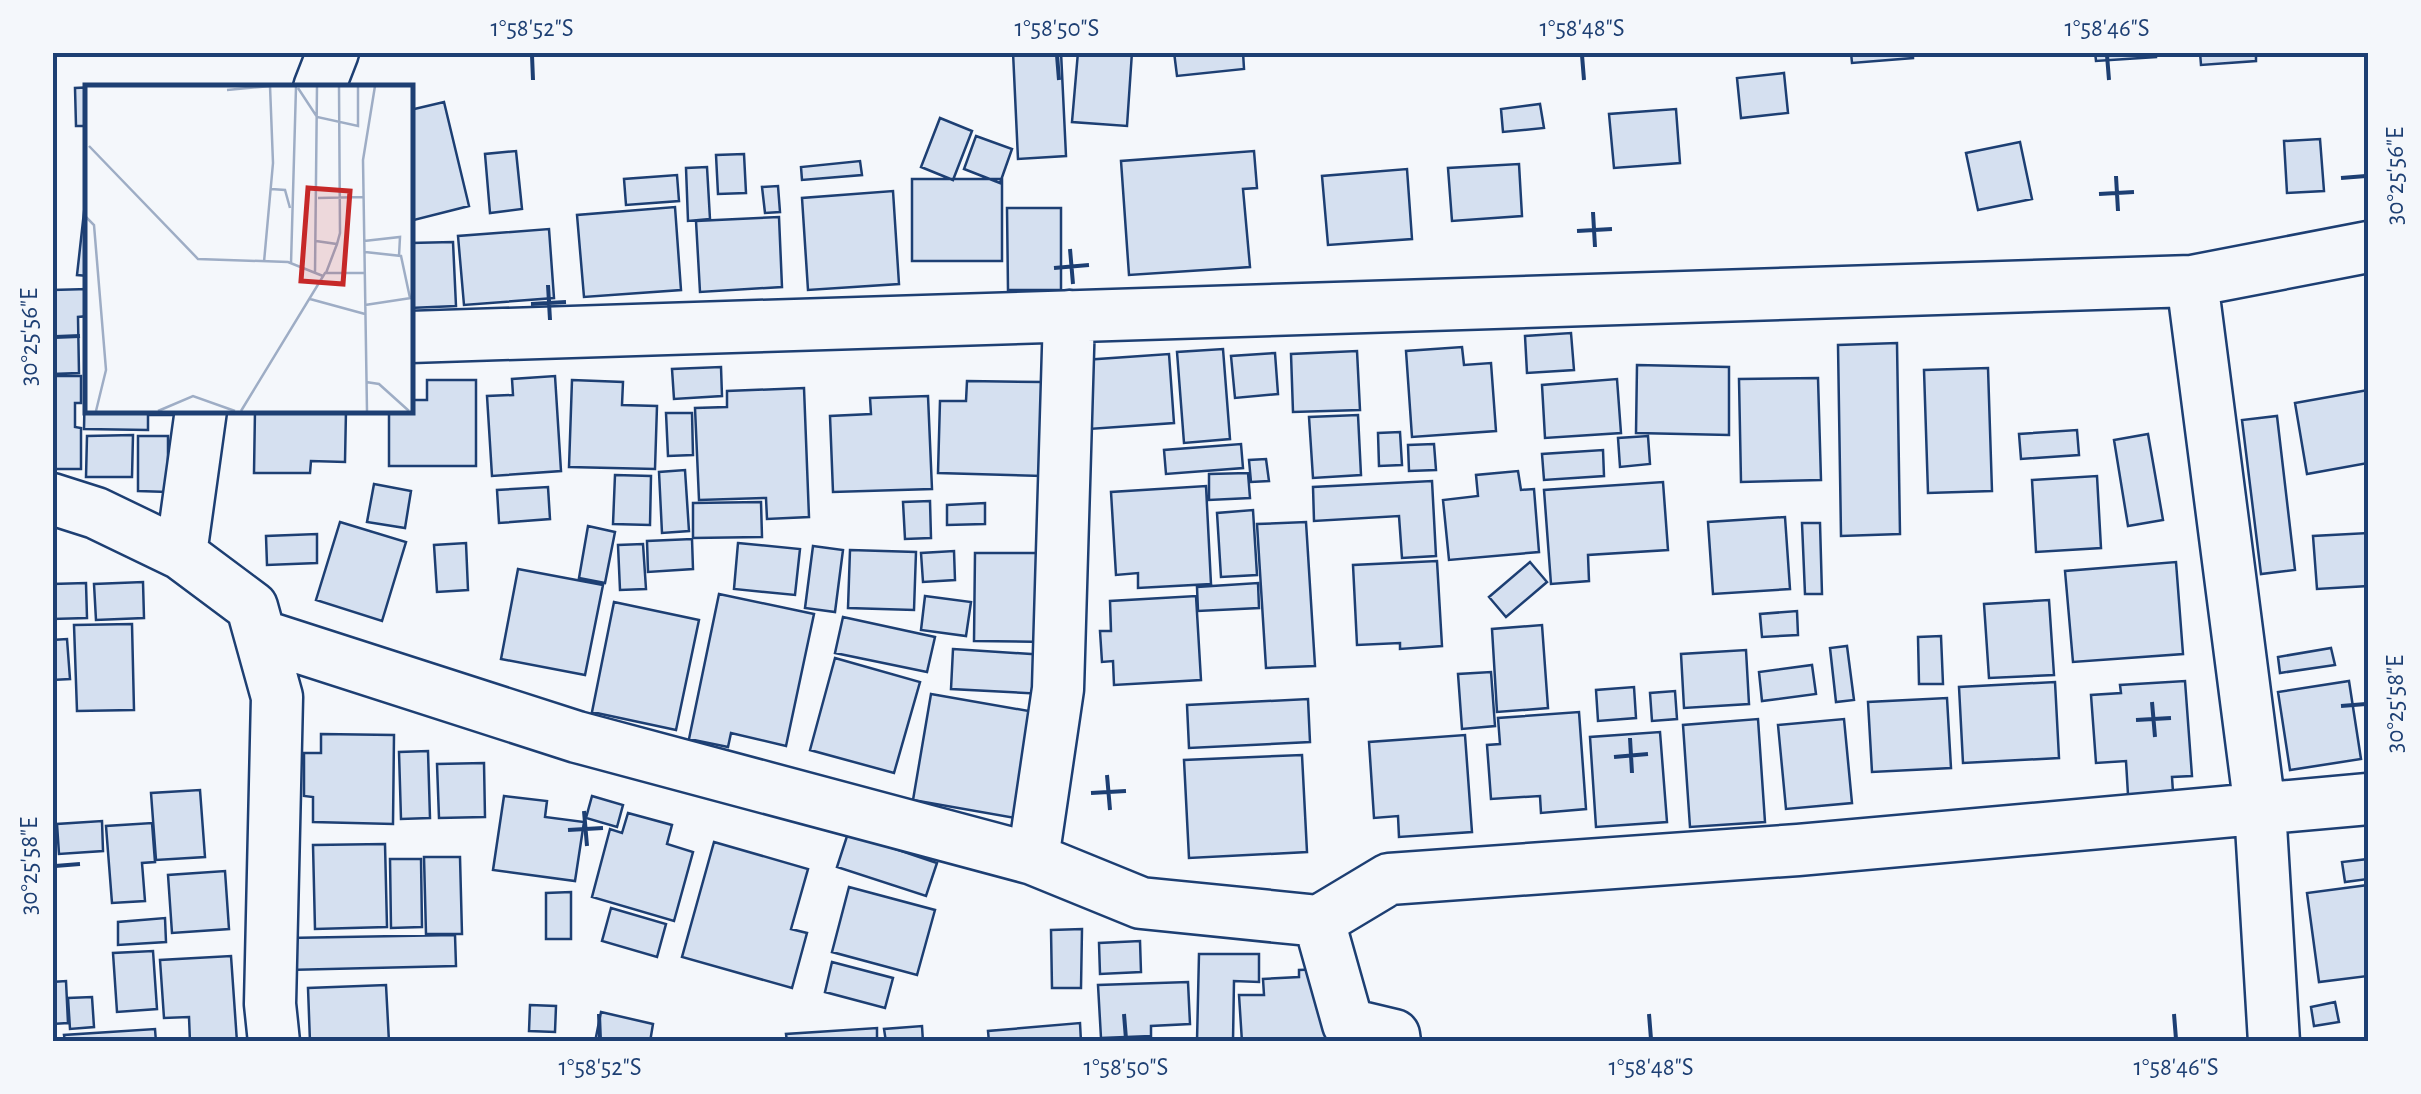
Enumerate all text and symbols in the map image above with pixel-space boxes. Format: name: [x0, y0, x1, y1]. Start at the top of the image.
text: 1°58'52"S: [490, 16, 574, 41]
text: 1°58'50"S: [1015, 16, 1099, 41]
text: 1°58'48"S: [1539, 16, 1625, 41]
text: 1°58'46"S: [2065, 16, 2149, 41]
inset map: [85, 85, 412, 412]
text: 30°25'56"E: [2383, 127, 2408, 225]
text: 30°25'56"E: [17, 288, 42, 386]
text: 30°25'58"E: [2383, 655, 2408, 753]
text: 30°25'58"E: [17, 817, 42, 915]
text: 1°58'52"S: [558, 1055, 642, 1080]
text: 1°58'50"S: [1084, 1055, 1168, 1080]
text: 1°58'48"S: [1608, 1055, 1694, 1080]
text: 1°58'46"S: [2134, 1055, 2218, 1080]

